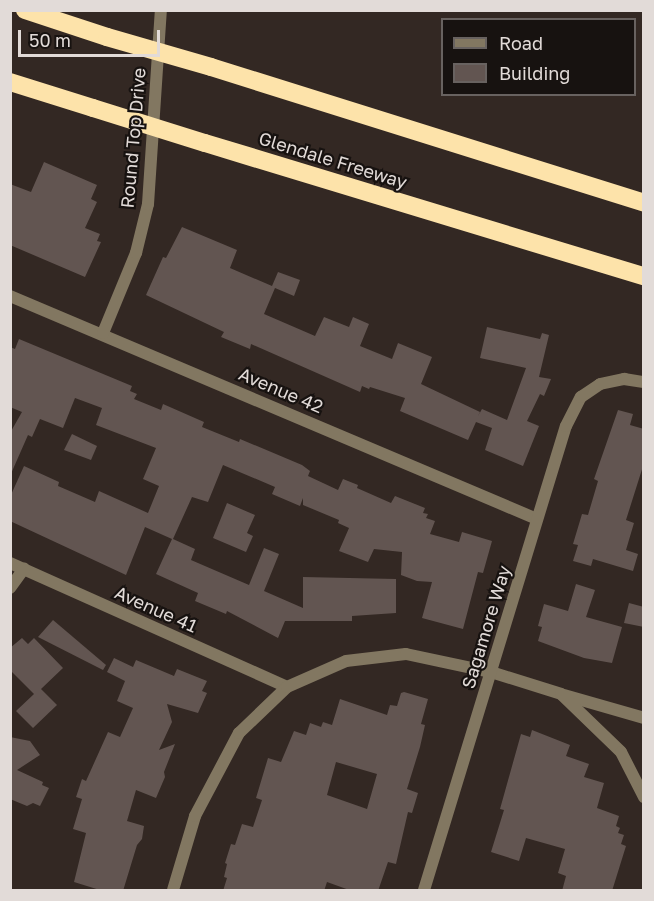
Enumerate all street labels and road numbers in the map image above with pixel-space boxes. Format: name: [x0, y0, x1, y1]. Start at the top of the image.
street label: Round Top Drive: [116, 67, 150, 209]
street label: Glendale Freeway: [256, 127, 410, 193]
street label: Avenue 42: [236, 363, 326, 417]
street label: Sagamore Way: [457, 563, 515, 691]
street label: Avenue 41: [112, 581, 200, 637]

